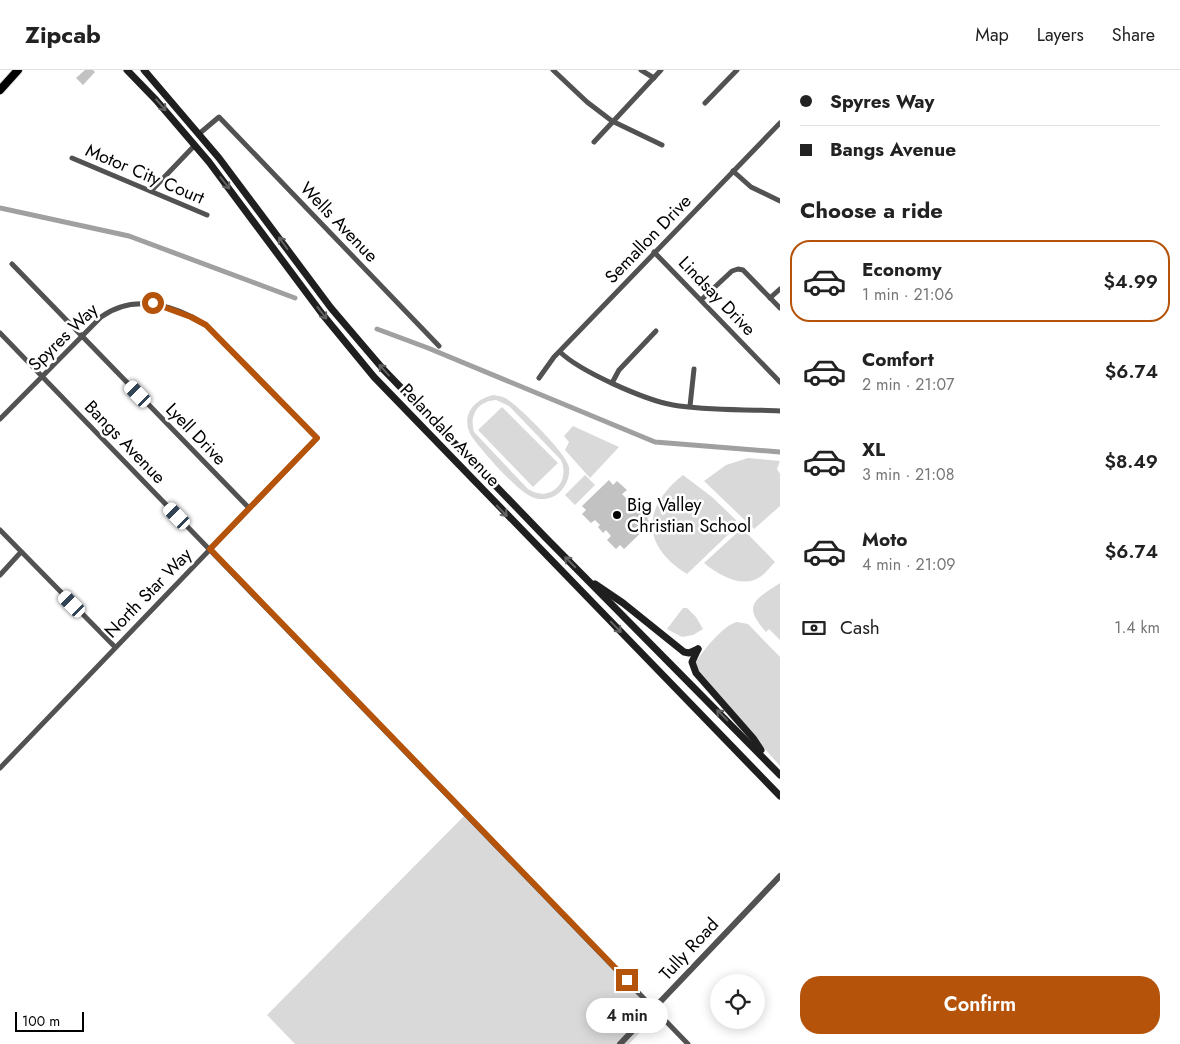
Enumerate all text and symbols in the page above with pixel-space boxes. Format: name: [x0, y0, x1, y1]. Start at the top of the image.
text: Zipcab: [25, 17, 101, 52]
text: Map: [975, 22, 1009, 48]
text: Layers: [1037, 22, 1084, 48]
text: Share: [1112, 22, 1155, 48]
text: Spyres Way: [830, 88, 934, 115]
one-way arrow: [155, 99, 166, 112]
text: Bangs Avenue: [830, 136, 956, 163]
street label: Motor City Court: [82, 137, 209, 211]
one-way arrow: [220, 176, 231, 189]
street label: Wells Avenue: [294, 176, 384, 268]
street label: Semallon Drive: [599, 189, 697, 289]
text: Choose a ride: [800, 194, 943, 226]
one-way arrow: [277, 237, 288, 250]
street label: Lindsay Drive: [672, 250, 762, 342]
text: Economy: [862, 256, 942, 283]
icon: car: [802, 259, 847, 304]
text: $4.99: [1104, 268, 1158, 295]
text: 1 min · 21:06: [862, 283, 953, 306]
route start: [142, 292, 164, 314]
street label: Spyres Way: [22, 297, 104, 377]
one-way arrow: [316, 307, 327, 320]
text: Comfort: [862, 346, 934, 373]
icon: car: [802, 349, 847, 394]
text: $6.74: [1105, 358, 1158, 385]
one-way arrow: [379, 363, 390, 376]
text: 2 min · 21:07: [862, 373, 954, 396]
car: [122, 378, 153, 410]
street label: Pelandale Avenue: [394, 378, 506, 492]
street label: Bangs Avenue: [78, 394, 172, 490]
street label: Lyell Drive: [160, 397, 232, 471]
text: XL: [862, 436, 885, 463]
icon: car: [802, 439, 847, 484]
text: $8.49: [1105, 448, 1158, 475]
text: 3 min · 21:08: [862, 463, 954, 486]
place label: Big Valley Christian School: [627, 492, 751, 539]
car: [161, 500, 192, 532]
one-way arrow: [496, 504, 508, 516]
marker: Big Valley Christian School: [611, 509, 623, 521]
text: Moto: [862, 526, 907, 553]
icon: car: [802, 529, 847, 574]
text: $6.74: [1105, 538, 1158, 565]
street label: North Star Way: [98, 542, 198, 644]
text: 4 min · 21:09: [862, 553, 956, 576]
one-way arrow: [564, 556, 576, 569]
car: [56, 588, 87, 620]
icon: cash: [800, 614, 828, 642]
text: Cash: [840, 614, 880, 641]
text: 1.4 km: [1114, 616, 1160, 639]
one-way arrow: [610, 621, 622, 633]
one-way arrow: [716, 708, 728, 721]
street label: Tully Road: [653, 912, 725, 986]
route end: [616, 969, 638, 991]
map controls: [710, 974, 765, 1029]
button: locate: [710, 974, 765, 1029]
button: Confirm: [800, 976, 1160, 1034]
callout: 4 min: [586, 998, 668, 1032]
text: 4 min: [606, 1004, 648, 1027]
scale bar: [15, 1009, 84, 1032]
text: 100 m: [22, 1011, 60, 1031]

